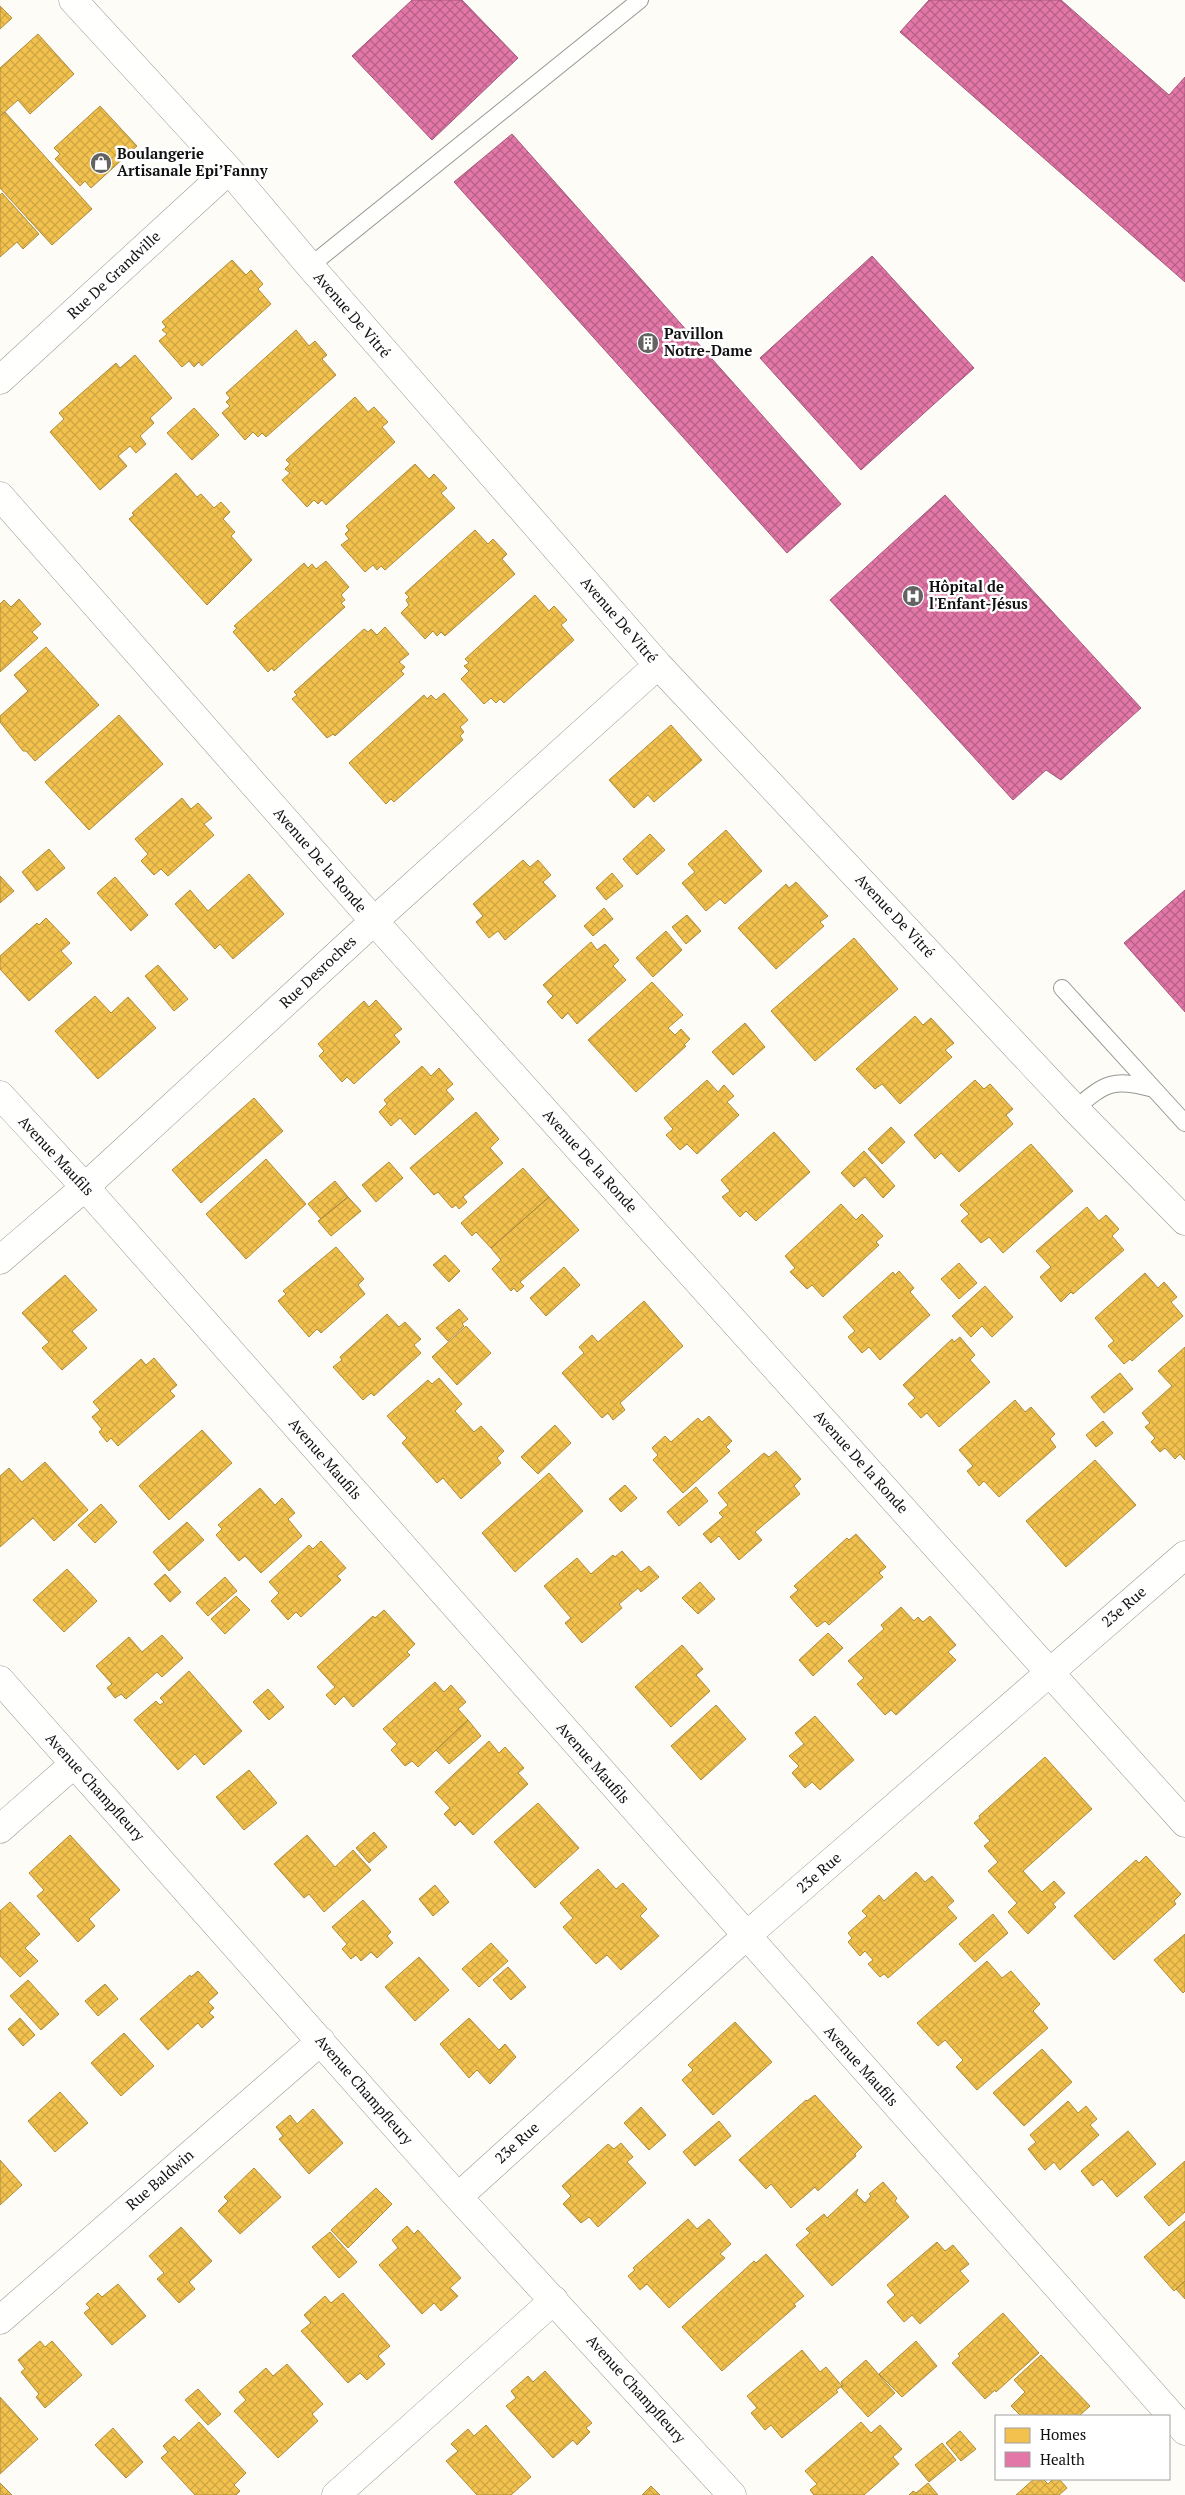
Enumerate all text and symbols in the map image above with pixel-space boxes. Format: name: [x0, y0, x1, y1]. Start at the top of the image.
place label: Boulangerie Artisanale Epi’Fanny: [117, 143, 269, 180]
shop icon: Boulangerie Artisanale Epi’Fanny: [89, 151, 113, 175]
street label: Rue De Grandville: [62, 226, 164, 323]
street label: Avenue De Vitré: [310, 267, 396, 362]
place label: Pavillon Notre-Dame: [664, 323, 752, 360]
building icon: Pavillon Notre-Dame: [636, 331, 660, 355]
street label: Avenue De Vitré: [577, 572, 663, 667]
place label: Hôpital de l'Enfant-Jésus: [929, 576, 1028, 613]
hospital icon: Hôpital de l'Enfant-Jésus: [901, 584, 925, 608]
street label: Avenue De la Ronde: [270, 803, 372, 916]
street label: Avenue De Vitré: [852, 869, 940, 962]
street label: Rue Desroches: [275, 931, 360, 1012]
street label: Avenue De la Ronde: [539, 1104, 643, 1216]
street label: Avenue Maufils: [15, 1111, 99, 1199]
street label: Avenue De la Ronde: [810, 1405, 914, 1517]
street label: Avenue Maufils: [285, 1413, 367, 1503]
street label: 23e Rue: [1097, 1581, 1150, 1631]
street label: Avenue Maufils: [553, 1717, 635, 1807]
street label: Avenue Champfleury: [42, 1728, 150, 1845]
street label: 23e Rue: [792, 1847, 845, 1897]
street label: Avenue Maufils: [820, 2021, 903, 2110]
street label: Avenue Champfleury: [312, 2030, 418, 2149]
street label: 23e Rue: [490, 2117, 543, 2167]
street label: Rue Baldwin: [121, 2144, 197, 2214]
street label: Avenue Champfleury: [583, 2330, 691, 2447]
legend: [995, 2415, 1170, 2480]
text: Homes: [1040, 2424, 1086, 2444]
text: Health: [1040, 2449, 1085, 2469]

